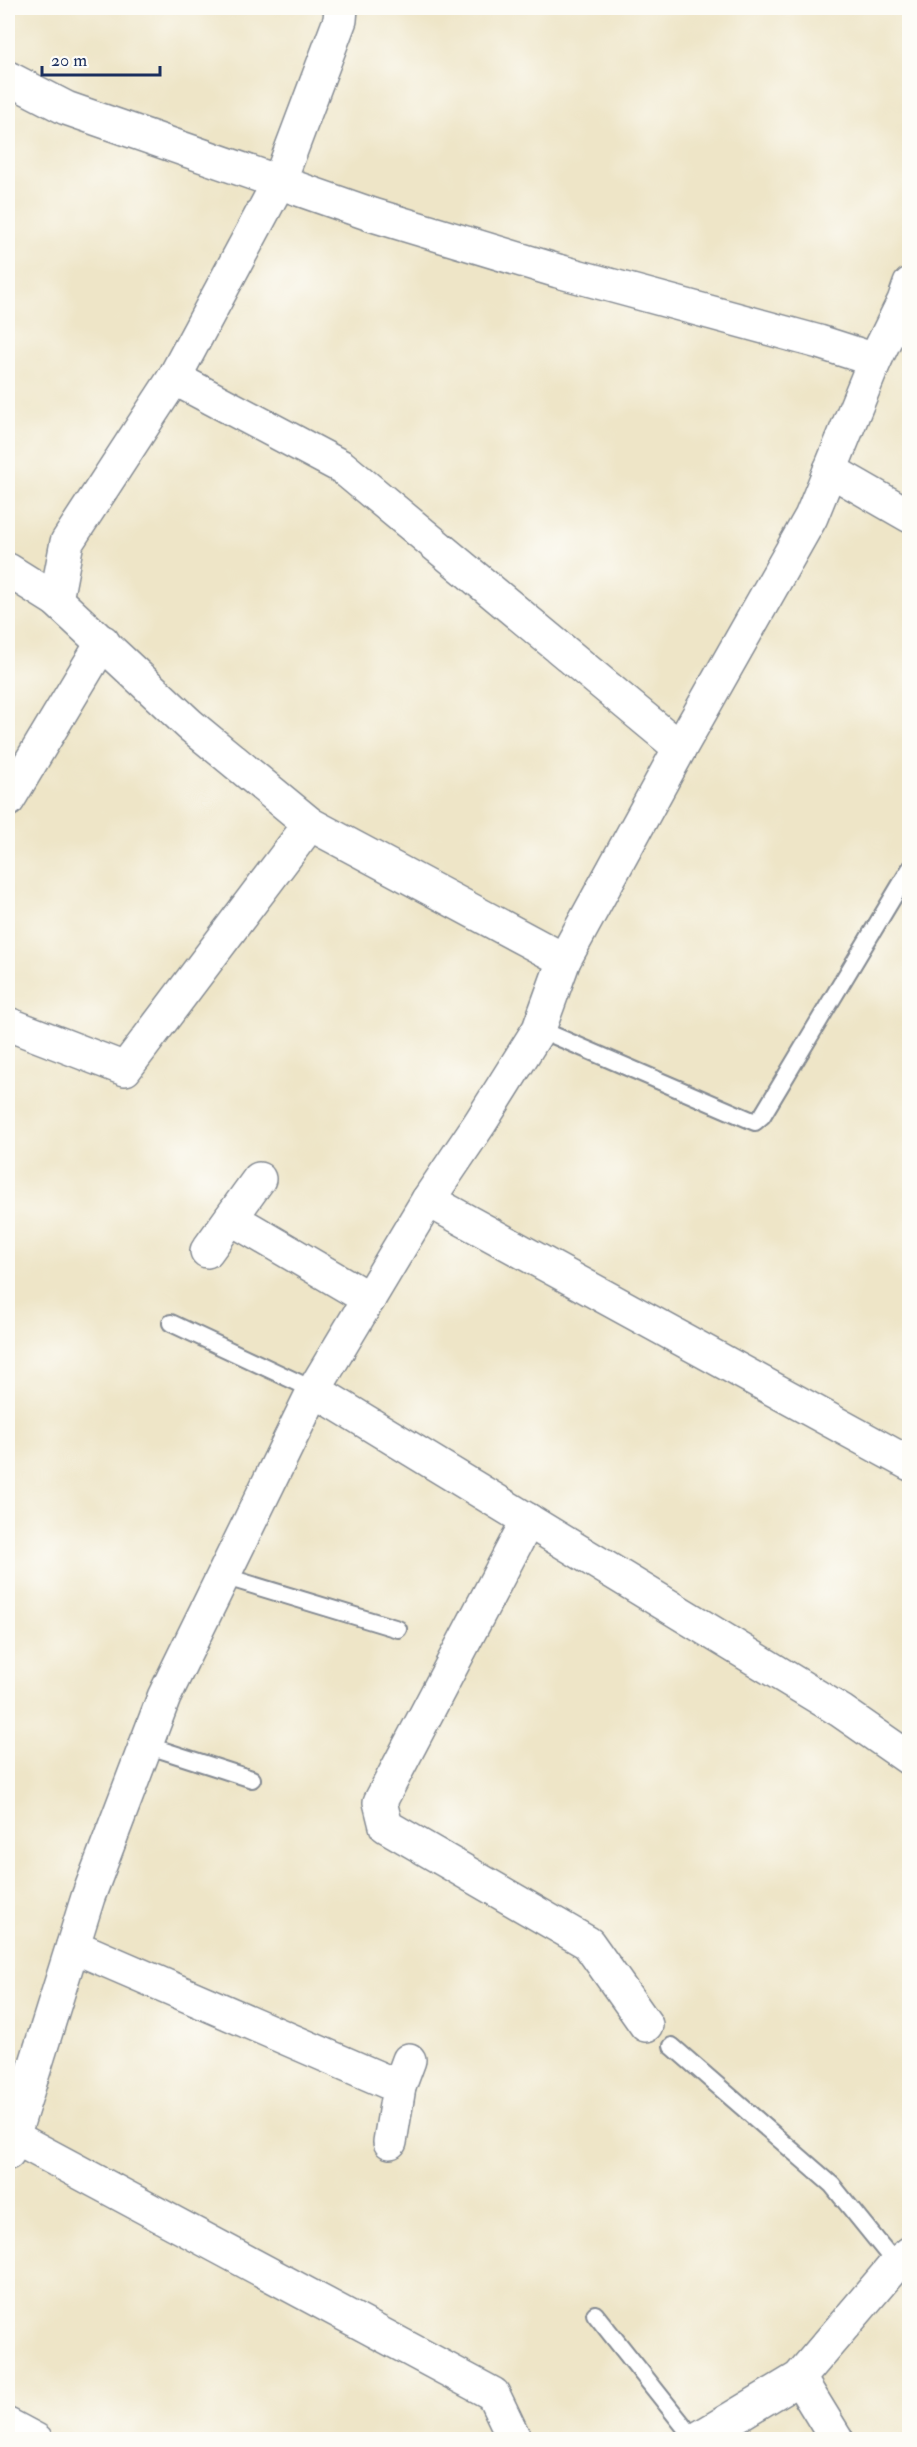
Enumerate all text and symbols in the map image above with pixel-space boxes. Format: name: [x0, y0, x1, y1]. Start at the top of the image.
scale bar: [42, 39, 160, 77]
text: 20 m: [51, 49, 87, 72]

